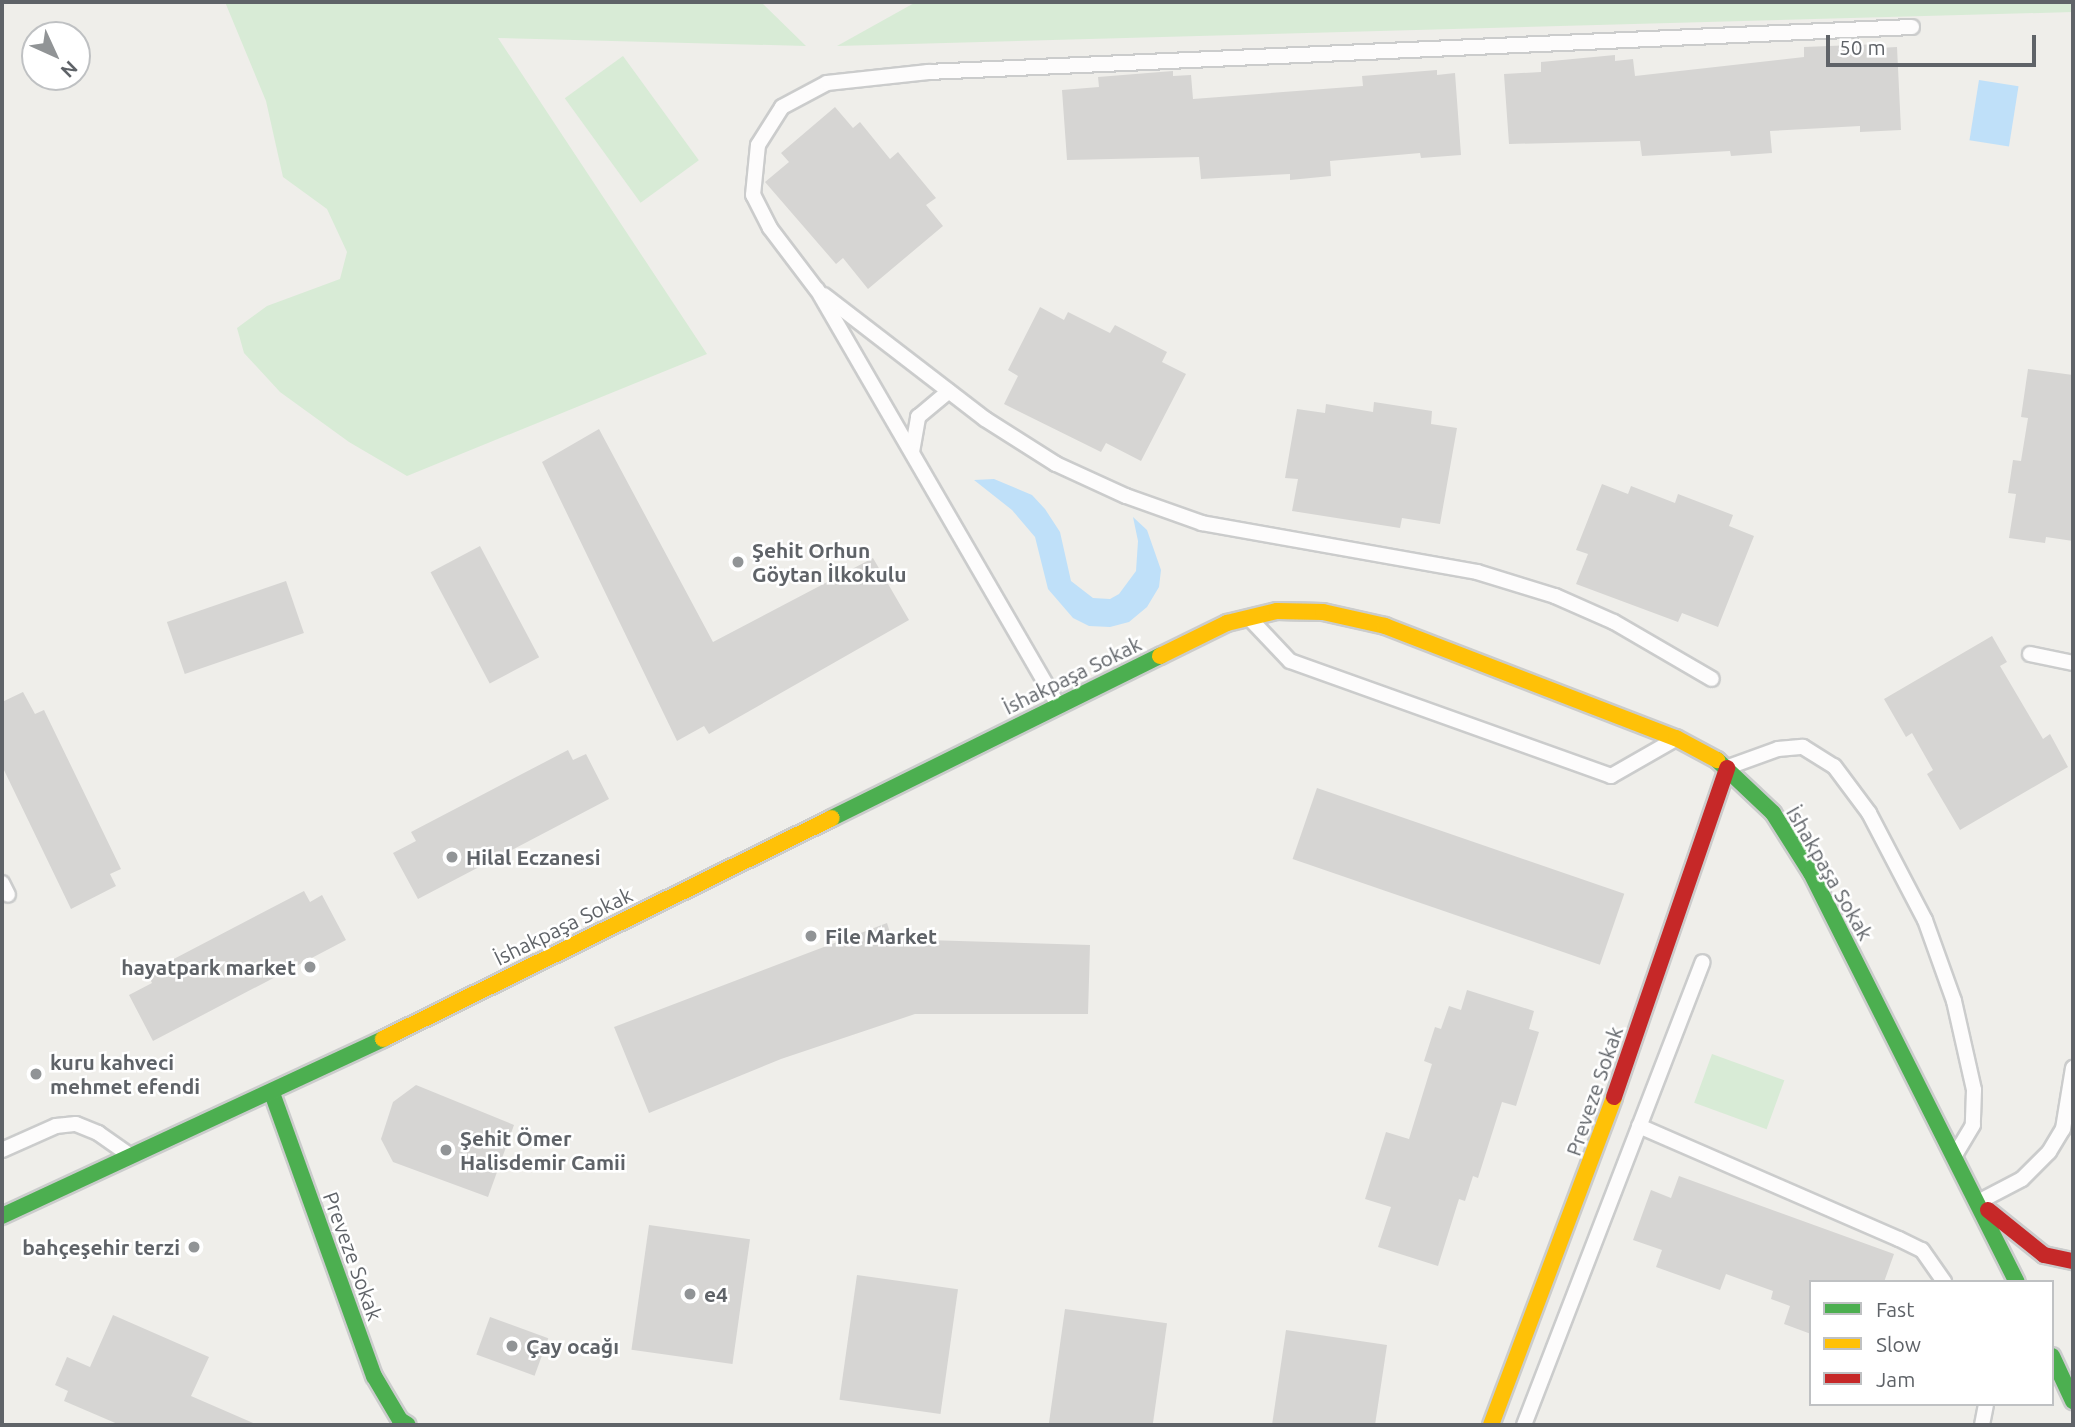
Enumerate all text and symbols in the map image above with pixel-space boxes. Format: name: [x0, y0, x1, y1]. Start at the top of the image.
north arrow: [21, 21, 91, 91]
scale bar: [1830, 21, 2040, 65]
text: 50 m: [1839, 35, 1886, 59]
text: N: [57, 57, 82, 82]
place label: Şehit Orhun Göytan İlkokulu: [752, 537, 906, 587]
marker: Şehit Orhun Göytan İlkokulu: [730, 554, 746, 570]
street label: İshakpaşa Sokak: [999, 631, 1145, 719]
street label: İshakpaşa Sokak: [1781, 801, 1879, 945]
place label: Hilal Eczanesi: [466, 844, 601, 870]
marker: Hilal Eczanesi: [444, 849, 460, 865]
street label: İshakpaşa Sokak: [490, 882, 636, 970]
place label: File Market: [825, 923, 937, 949]
marker: File Market: [803, 928, 819, 944]
place label: hayatpark market: [121, 954, 296, 980]
marker: hayatpark market: [302, 959, 318, 975]
street label: Preveze Sokak: [1560, 1023, 1628, 1159]
place label: kuru kahveci mehmet efendi: [50, 1049, 200, 1099]
marker: kuru kahveci mehmet efendi: [28, 1066, 44, 1082]
place label: Şehit Ömer Halisdemir Camii: [460, 1125, 626, 1175]
marker: Şehit Ömer Halisdemir Camii: [438, 1142, 454, 1158]
street label: Preveze Sokak: [318, 1188, 388, 1324]
place label: bahçeşehir terzi: [22, 1234, 180, 1260]
marker: bahçeşehir terzi: [186, 1239, 202, 1255]
legend: [1809, 1280, 2054, 1406]
place label: e4: [704, 1281, 728, 1307]
marker: e4: [682, 1286, 698, 1302]
text: Fast: [1876, 1297, 1914, 1321]
text: Slow: [1876, 1332, 1921, 1356]
place label: Çay ocağı: [526, 1333, 619, 1359]
marker: Çay ocağı: [504, 1338, 520, 1354]
text: Jam: [1876, 1367, 1915, 1391]

